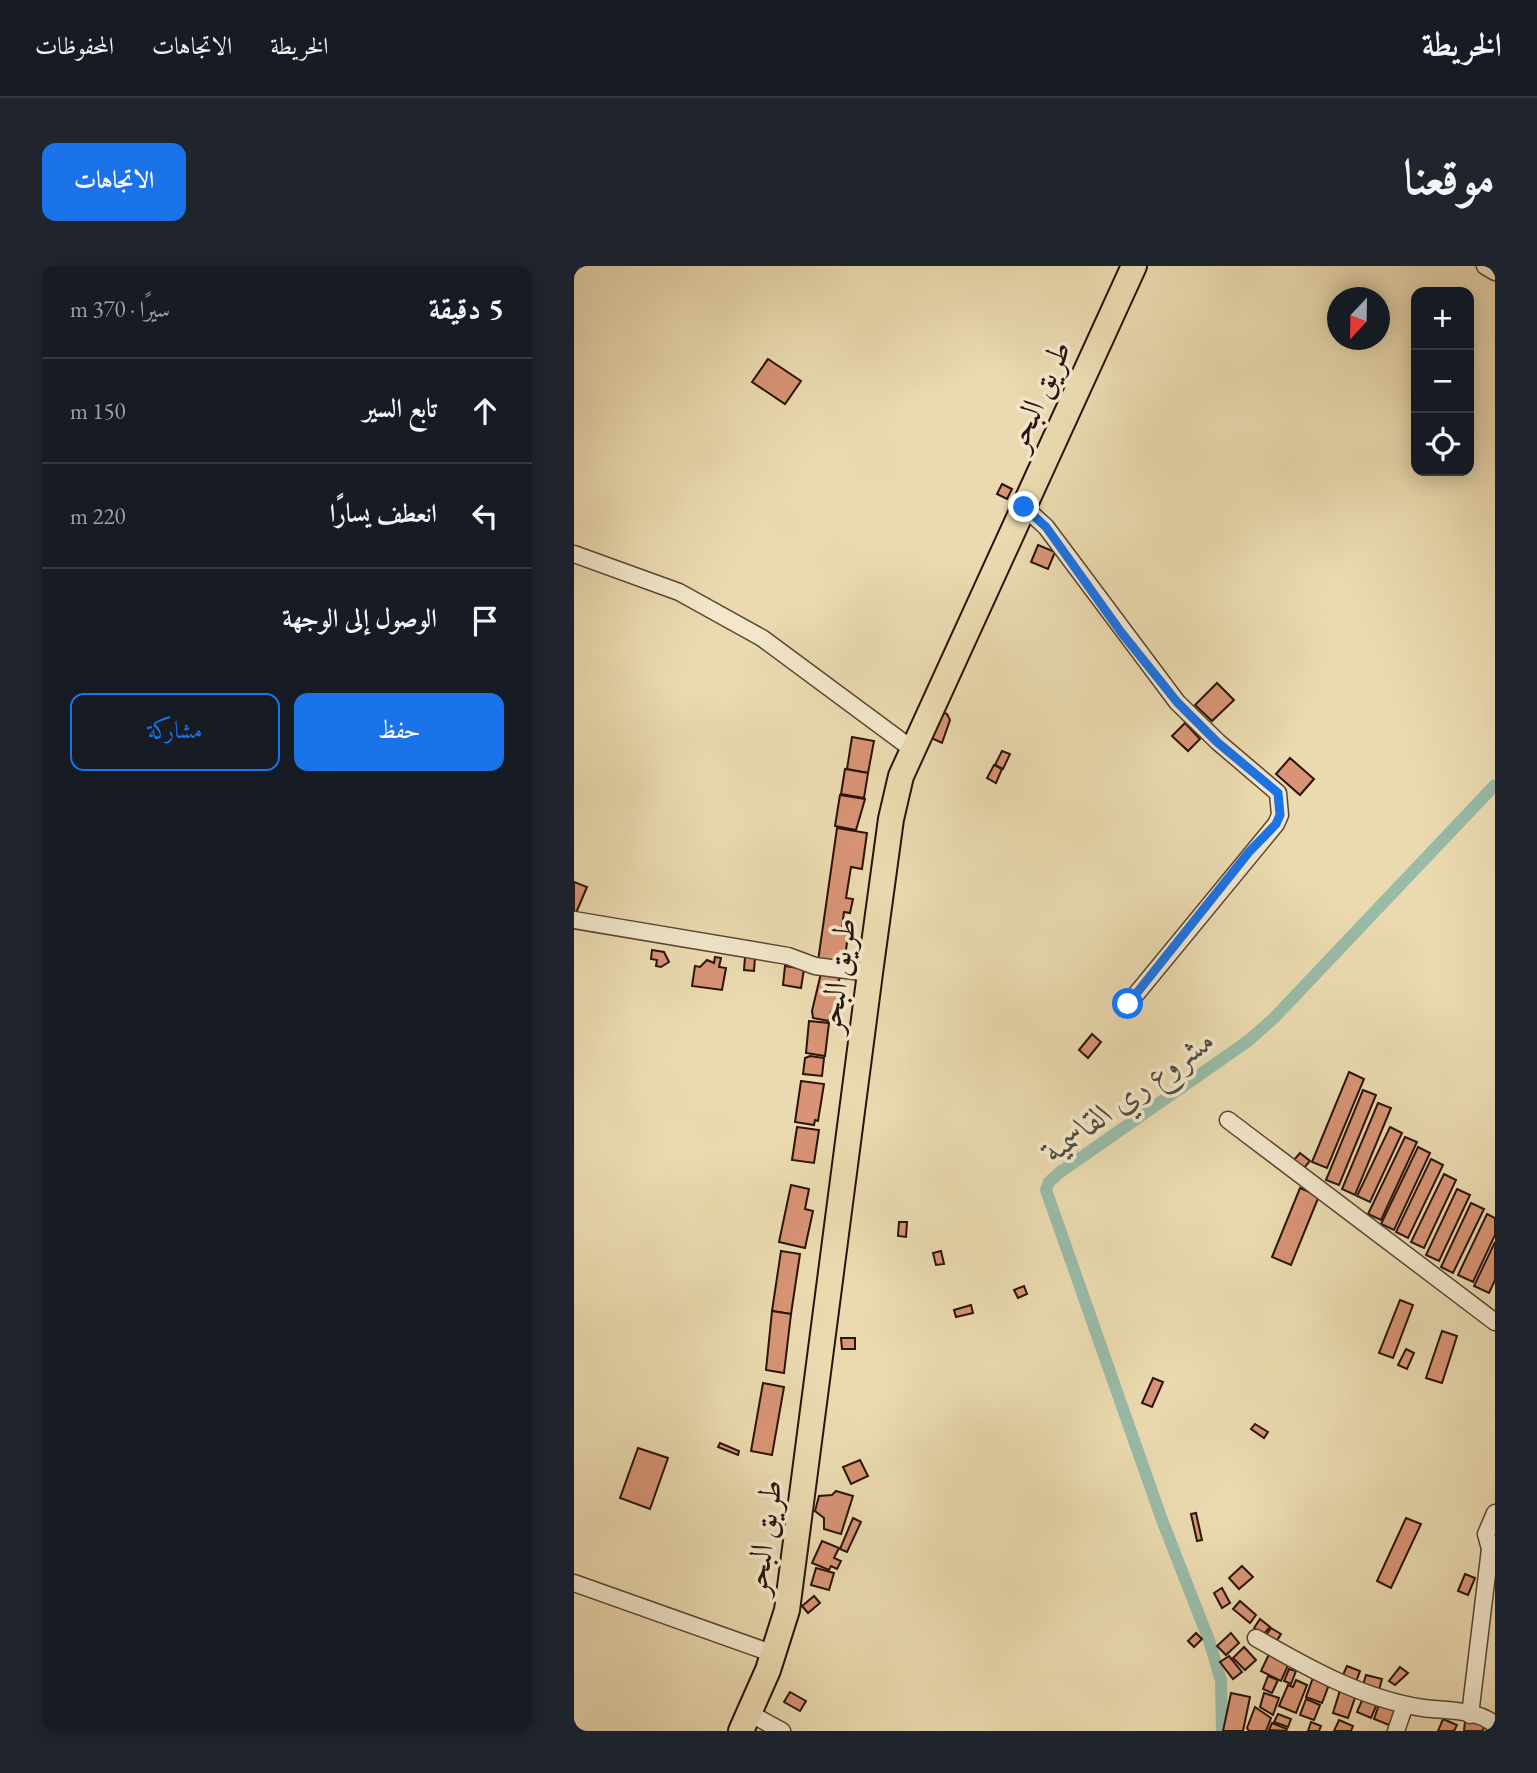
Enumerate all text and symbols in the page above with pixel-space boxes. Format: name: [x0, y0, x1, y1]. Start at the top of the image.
text: الخريطة: [1422, 23, 1502, 66]
text: المحفوظات: [35, 30, 114, 61]
text: الاتجاهات: [152, 30, 232, 61]
text: الخريطة: [270, 30, 329, 61]
button: الاتجاهات: [42, 143, 186, 221]
text: موقعنا: [1403, 145, 1495, 209]
north arrow: [1327, 287, 1390, 350]
map controls: [1411, 287, 1474, 476]
button: +: [1411, 287, 1474, 350]
text: 5 دقيقة: [429, 289, 504, 328]
text: سيرًا · 370 m: [70, 294, 170, 324]
street label: طريق البحر: [994, 334, 1081, 459]
button: −: [1411, 350, 1474, 413]
text: تابع السير: [363, 391, 437, 425]
icon: ahead: [466, 392, 504, 430]
text: 150 m: [70, 396, 126, 426]
button: locate: [1411, 413, 1474, 476]
route end: [1008, 491, 1039, 522]
text: انعطف يسارًا: [330, 496, 437, 530]
icon: left: [466, 497, 504, 535]
text: 220 m: [70, 501, 126, 531]
text: الوصول إلى الوجهة: [282, 601, 437, 635]
icon: arrive: [466, 602, 504, 640]
button: مشاركة: [70, 693, 280, 771]
button: حفظ: [294, 693, 504, 771]
street label: طريق البحر: [808, 915, 866, 1038]
route start: [1112, 988, 1143, 1019]
water label: مشروع ري القاسمية: [1031, 1017, 1227, 1179]
street label: طريق البحر: [734, 1477, 792, 1600]

